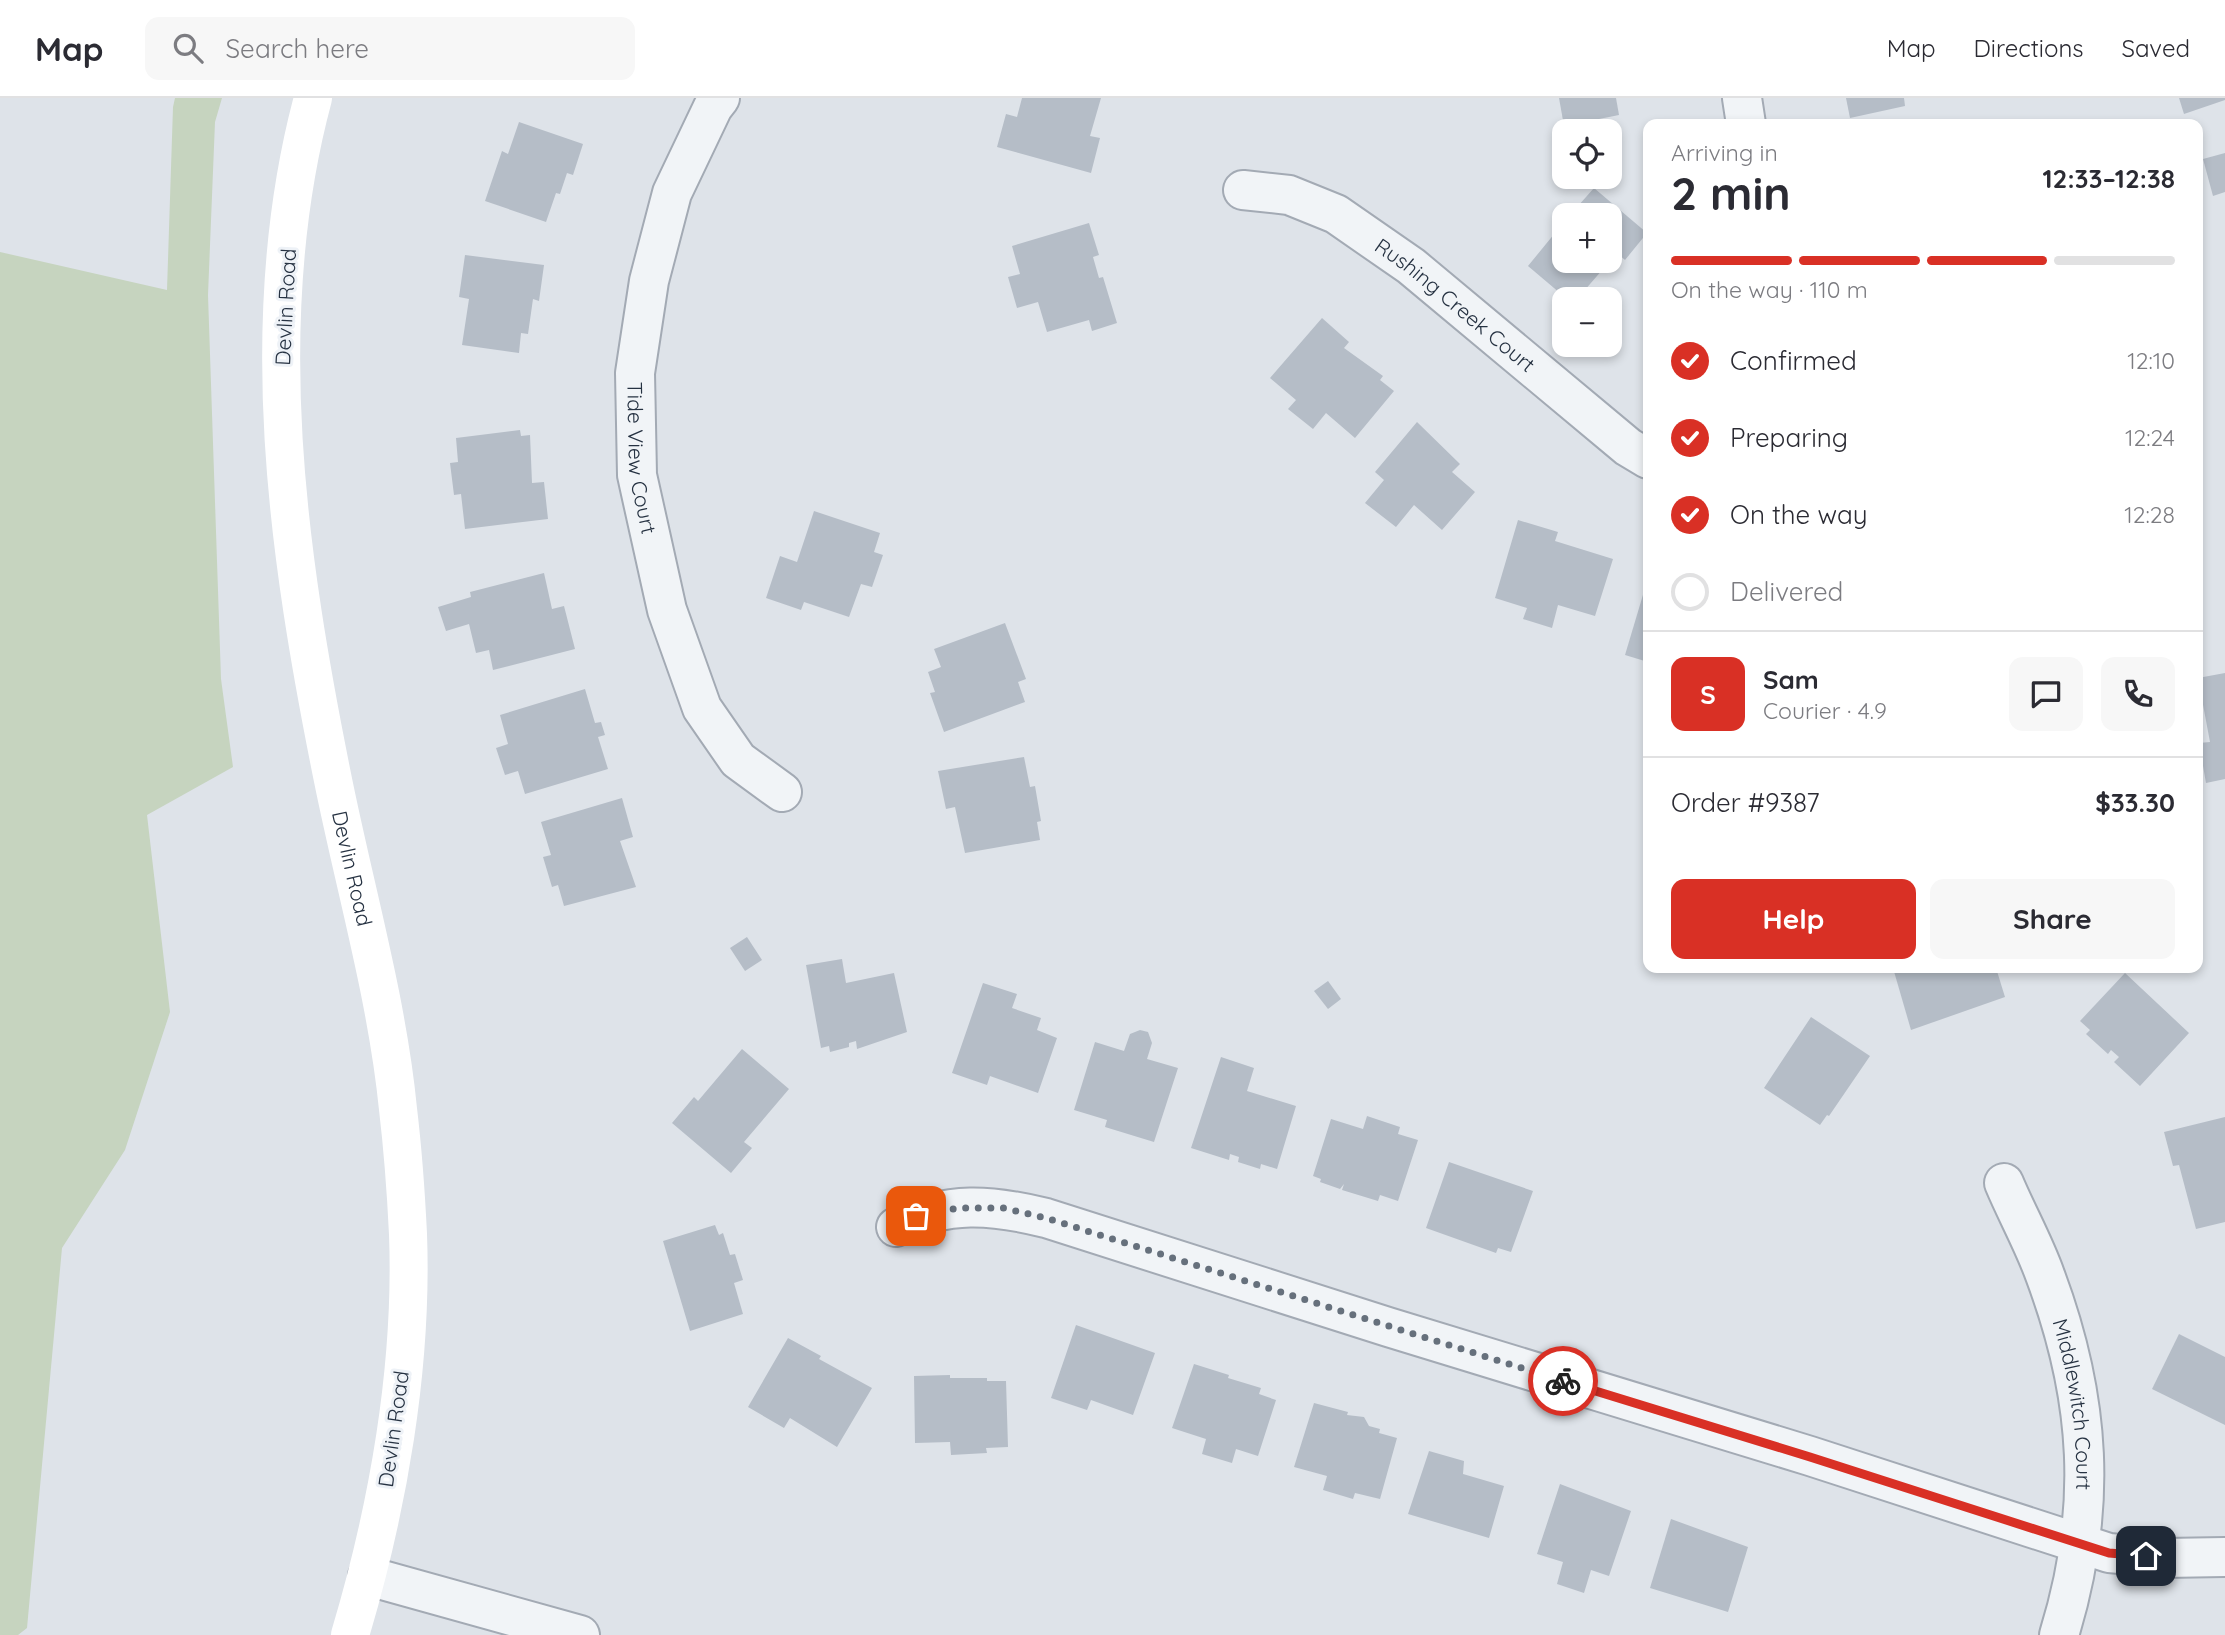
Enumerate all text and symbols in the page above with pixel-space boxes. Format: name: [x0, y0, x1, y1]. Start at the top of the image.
search box: [145, 17, 635, 80]
text: Map: [35, 28, 103, 69]
icon: search: [169, 29, 207, 67]
text: Search here: [225, 32, 369, 65]
text: Map: [1887, 33, 1936, 63]
text: Directions: [1974, 33, 2084, 63]
text: Saved: [2122, 33, 2190, 63]
map controls: [1552, 119, 1622, 357]
button: locate: [1552, 119, 1622, 189]
text: Arriving in: [1671, 138, 1778, 167]
text: 12:33–12:38: [2042, 162, 2175, 195]
text: 2 min: [1671, 164, 1791, 222]
button: +: [1552, 203, 1622, 273]
street label: Rushing Creek Court: [1370, 232, 1541, 377]
street label: Devlin Road: [269, 248, 301, 366]
text: On the way · 110 m: [1671, 275, 1868, 304]
button: −: [1552, 287, 1622, 357]
icon: check: [1671, 342, 1709, 380]
text: Confirmed: [1730, 344, 1857, 377]
text: 12:10: [2127, 346, 2175, 375]
street label: Tide View Court: [622, 382, 663, 536]
icon: check: [1671, 419, 1709, 457]
text: Preparing: [1730, 421, 1848, 454]
text: 12:24: [2125, 423, 2175, 452]
icon: check: [1671, 496, 1709, 534]
text: On the way: [1730, 498, 1868, 531]
text: 12:28: [2124, 500, 2175, 529]
text: Delivered: [1730, 575, 1843, 608]
button: chat: [2009, 657, 2083, 731]
button: phone: [2101, 657, 2175, 731]
text: Sam: [1763, 663, 1819, 696]
text: S: [1700, 678, 1716, 711]
text: Courier · 4.9: [1763, 696, 1887, 725]
text: Order #9387: [1671, 786, 1820, 819]
text: $33.30: [2095, 786, 2175, 819]
street label: Devlin Road: [327, 808, 378, 928]
button: Help: [1671, 879, 1916, 959]
button: Share: [1930, 879, 2175, 959]
pin: [886, 1186, 946, 1246]
icon: bag: [897, 1197, 935, 1235]
street label: Middlewitch Court: [2048, 1316, 2097, 1490]
courier: [1528, 1346, 1598, 1416]
icon: bike: [1544, 1362, 1582, 1400]
street label: Devlin Road: [372, 1369, 414, 1489]
pin: [2116, 1526, 2176, 1586]
icon: home: [2127, 1537, 2165, 1575]

